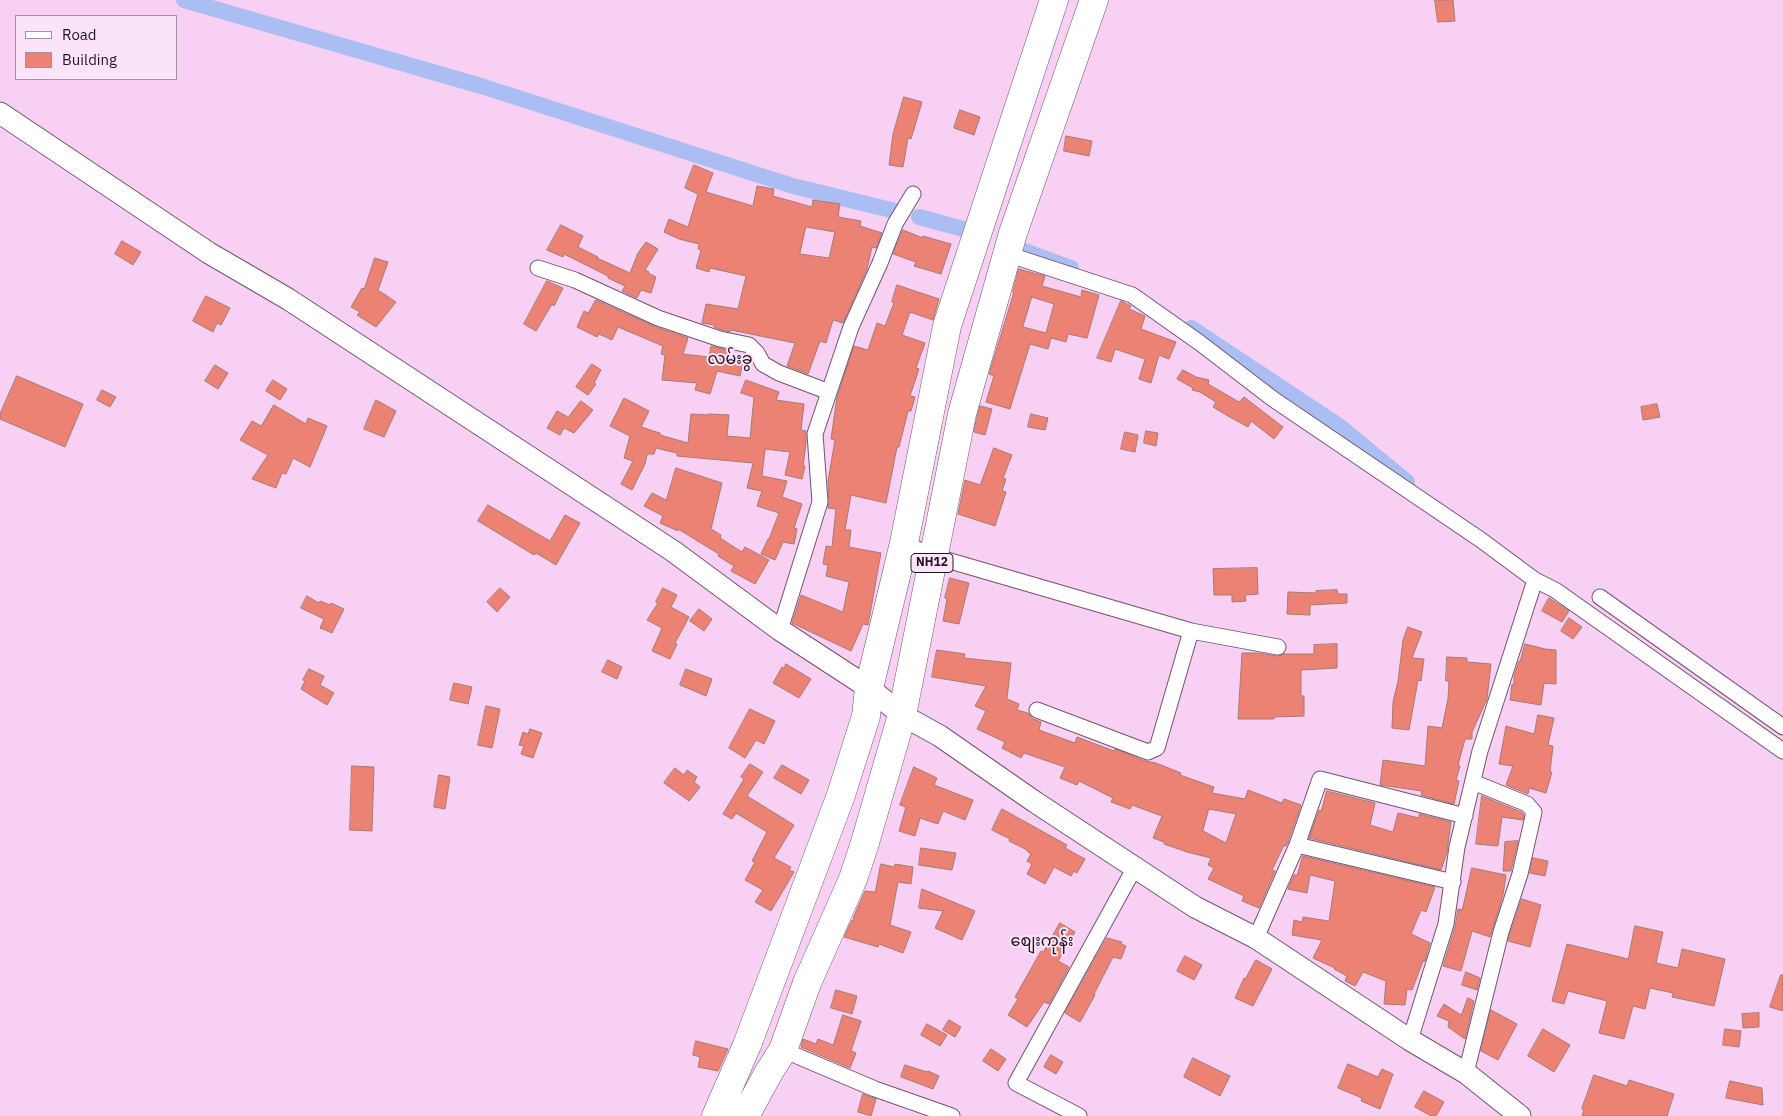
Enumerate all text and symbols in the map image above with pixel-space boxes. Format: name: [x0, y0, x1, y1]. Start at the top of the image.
legend: [15, 15, 178, 80]
text: Road: [62, 25, 97, 44]
text: Building: [62, 50, 117, 69]
district label: လမ်းခွ: [707, 349, 753, 369]
road number: NH12: [911, 554, 953, 572]
district label: စျေးကုန်း: [1011, 931, 1073, 951]

